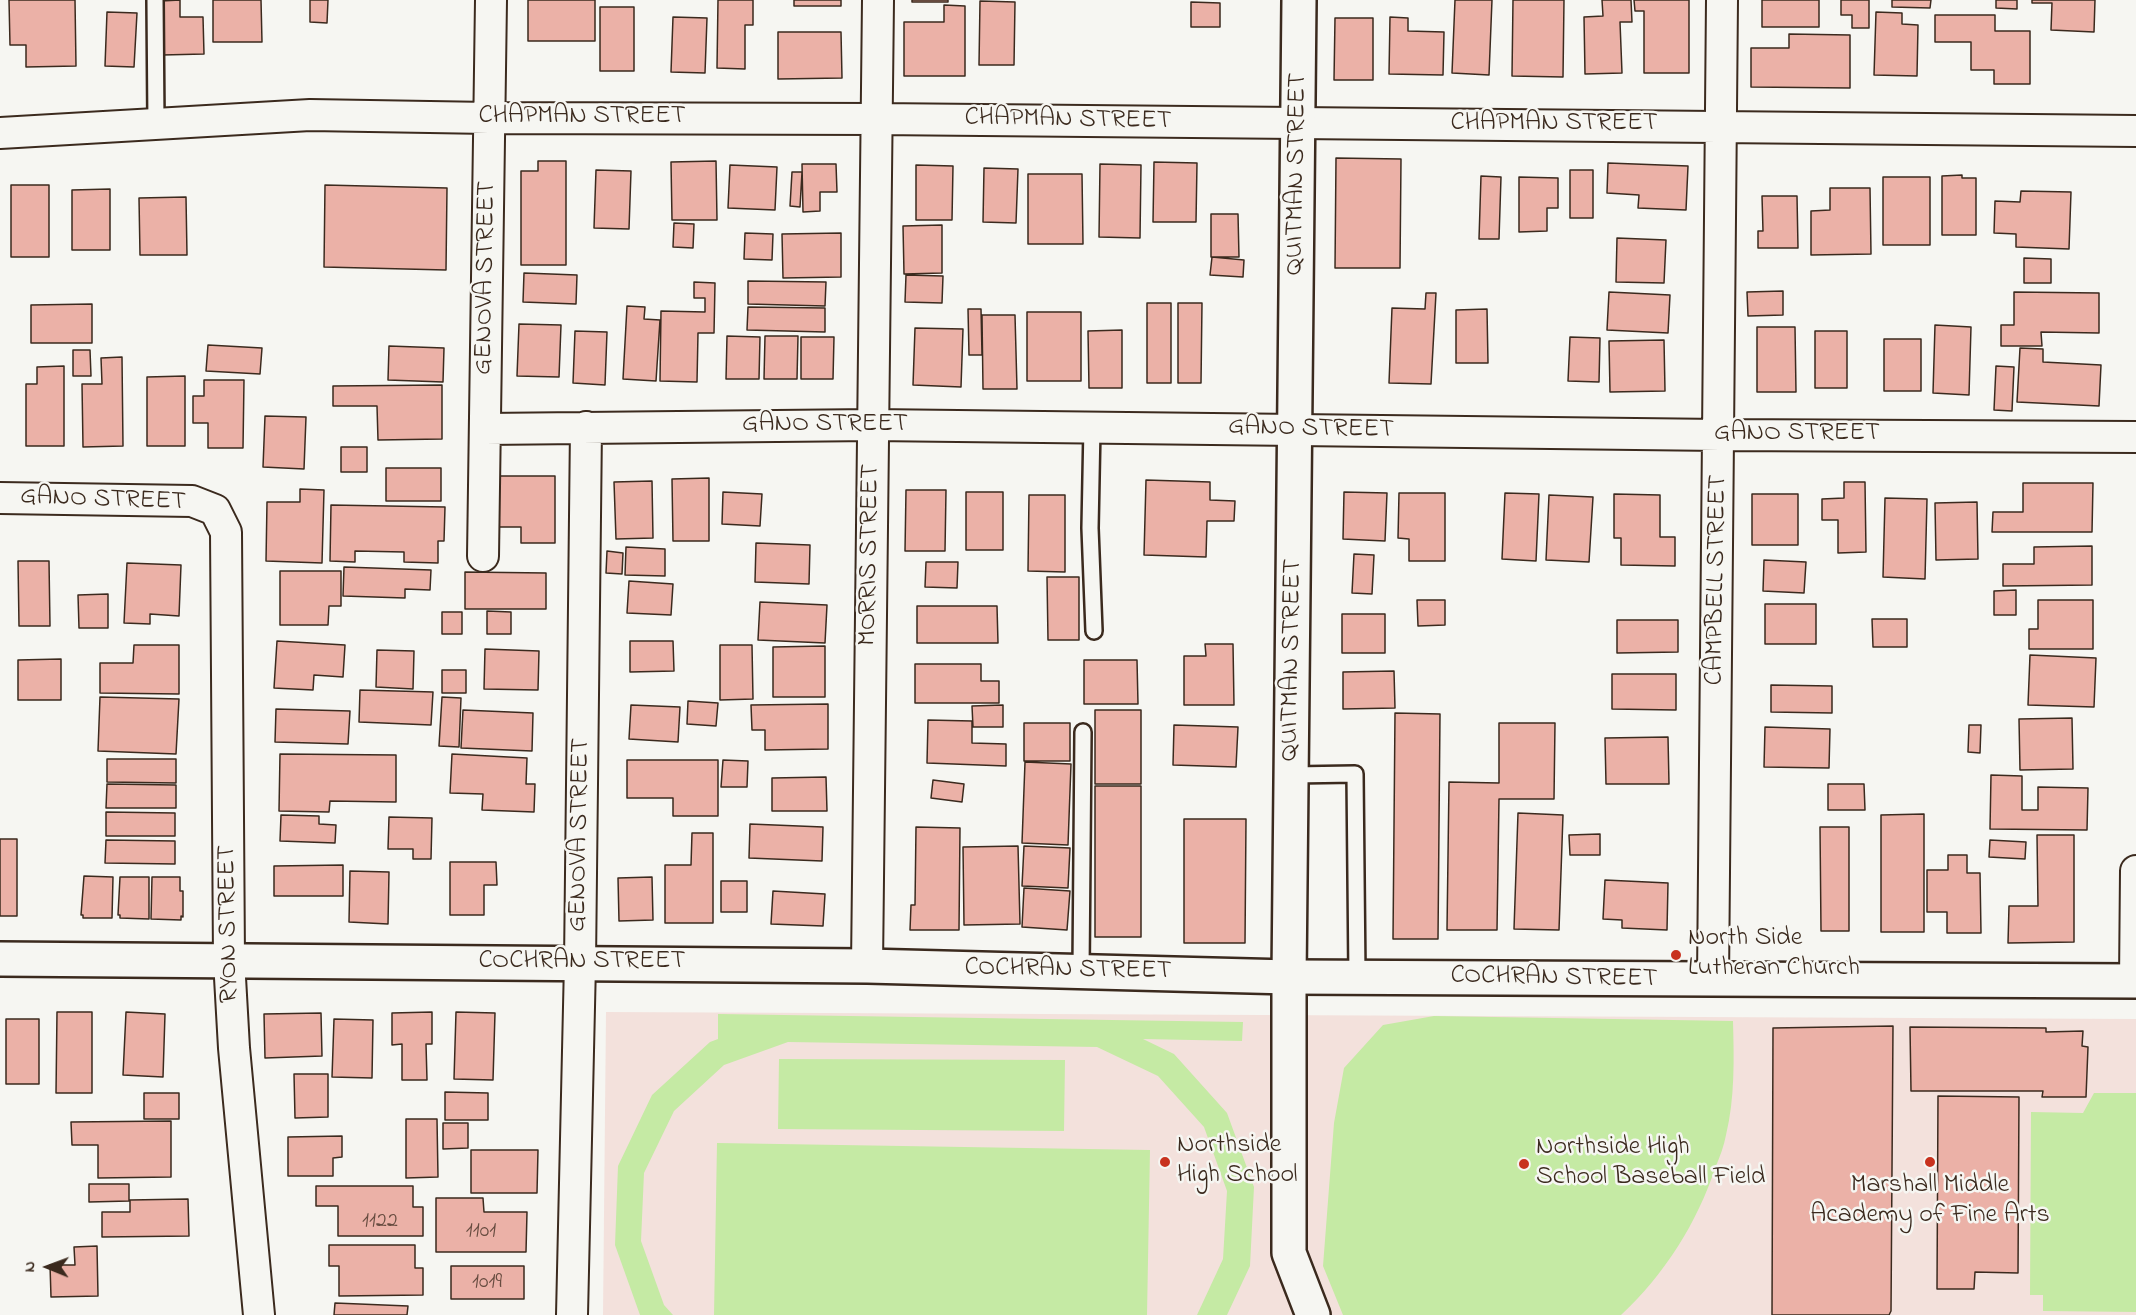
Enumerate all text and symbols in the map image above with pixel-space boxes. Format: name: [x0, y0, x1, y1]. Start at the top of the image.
street label: QUITMAN STREET: [1281, 73, 1315, 275]
street label: CHAPMAN STREET: [478, 102, 686, 134]
street label: CHAPMAN STREET: [964, 104, 1172, 138]
street label: CHAPMAN STREET: [1450, 109, 1658, 141]
street label: GENOVA STREET: [470, 181, 504, 375]
street label: GANO STREET: [742, 410, 908, 442]
street label: GANO STREET: [1228, 413, 1394, 447]
street label: GANO STREET: [1714, 419, 1880, 451]
street label: MORRIS STREET: [854, 464, 888, 646]
street label: CAMPBELL STREET: [1701, 474, 1735, 686]
street label: GANO STREET: [20, 483, 186, 519]
street label: QUITMAN STREET: [1276, 559, 1310, 761]
street label: GENOVA STREET: [564, 738, 598, 932]
street label: RYON STREET: [213, 845, 247, 1003]
place label: North Side Lutheran Church: [1688, 924, 1860, 986]
street label: COCHRAN STREET: [479, 947, 685, 979]
marker: North Side Lutheran Church: [1669, 948, 1683, 962]
street label: COCHRAN STREET: [964, 954, 1172, 988]
street label: COCHRAN STREET: [1450, 962, 1658, 996]
place label: Northside High School: [1177, 1131, 1298, 1192]
place label: Northside High School Baseball Field: [1536, 1133, 1765, 1194]
marker: Northside High School: [1158, 1155, 1172, 1169]
marker: Marshall Middle Academy of Fine Arts: [1923, 1155, 1937, 1169]
marker: Northside High School Baseball Field: [1517, 1157, 1531, 1171]
place label: Marshall Middle Academy of Fine Arts: [1810, 1171, 2050, 1232]
house number: 1122: [362, 1209, 398, 1235]
house number: 1101: [466, 1219, 496, 1245]
north arrow: [18, 1237, 78, 1297]
text: N: [18, 1261, 42, 1272]
house number: 1019: [472, 1270, 502, 1296]

